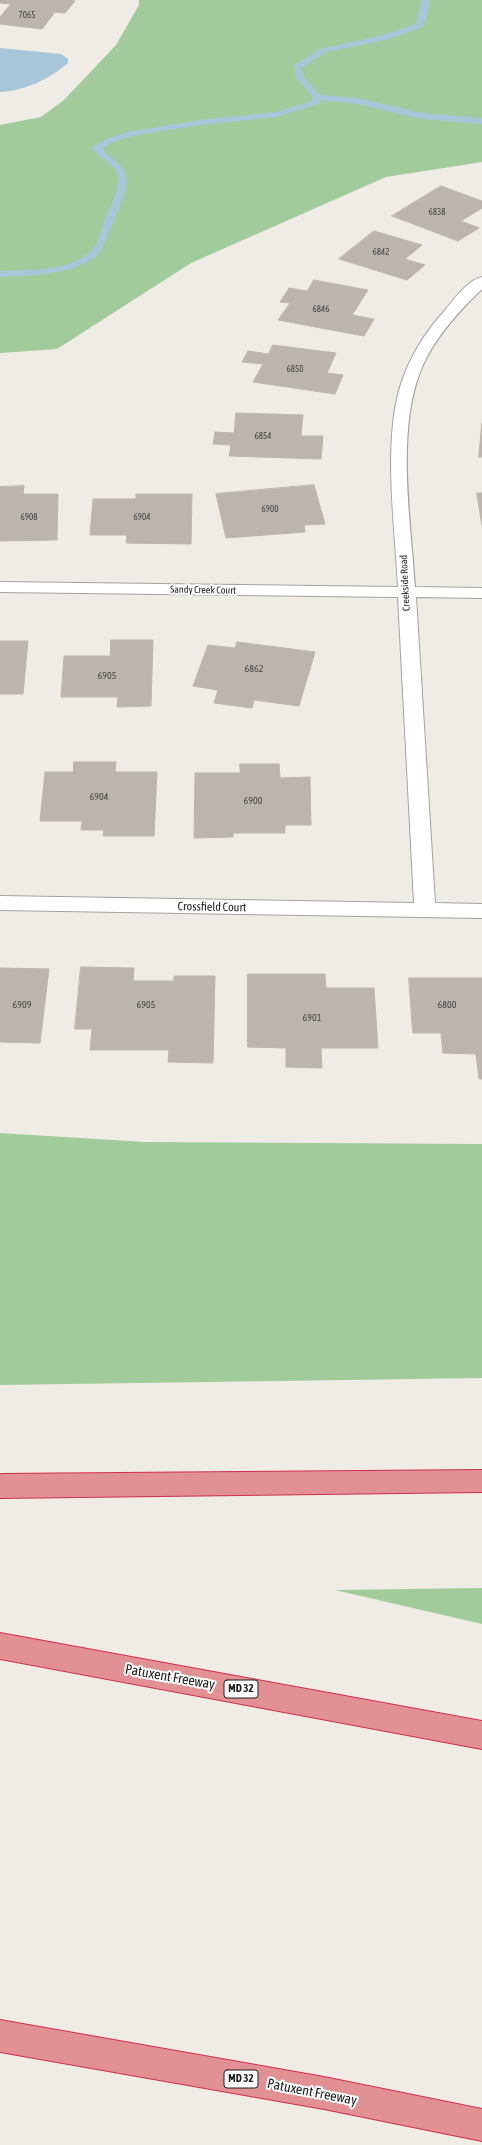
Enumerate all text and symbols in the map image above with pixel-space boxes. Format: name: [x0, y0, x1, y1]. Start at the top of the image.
house number: 7065: [19, 10, 35, 20]
house number: 6838: [429, 207, 445, 217]
house number: 6842: [373, 247, 389, 257]
house number: 6846: [313, 304, 329, 314]
house number: 6850: [287, 364, 303, 374]
house number: 6854: [255, 431, 271, 441]
house number: 6900: [262, 504, 278, 514]
house number: 6908: [21, 512, 37, 522]
house number: 6904: [134, 512, 150, 522]
street label: Creekside Road: [398, 554, 412, 612]
street label: Sandy Creek Court: [170, 583, 236, 597]
house number: 6862: [245, 663, 263, 675]
house number: 6905: [98, 670, 116, 682]
house number: 6904: [90, 791, 108, 803]
house number: 6900: [244, 795, 262, 807]
street label: Crossfield Court: [178, 899, 246, 915]
house number: 6909: [13, 999, 31, 1011]
house number: 6905: [137, 999, 155, 1011]
house number: 6800: [438, 999, 456, 1011]
house number: 6901: [303, 1012, 321, 1024]
street label: Patuxent Freeway: [124, 1661, 216, 1693]
road number: MD 32: [224, 1680, 258, 1698]
road number: MD 32: [224, 2070, 258, 2088]
street label: Patuxent Freeway: [266, 2075, 358, 2109]

